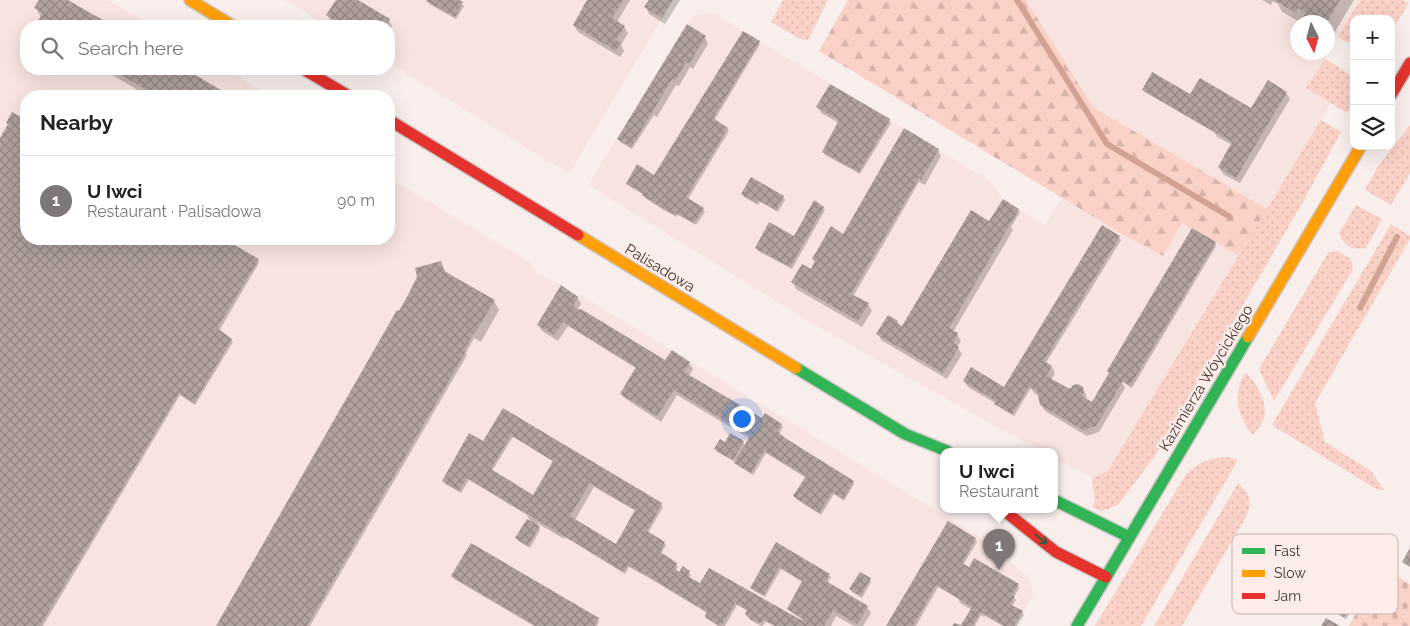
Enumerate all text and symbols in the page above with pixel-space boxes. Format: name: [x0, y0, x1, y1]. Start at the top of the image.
north arrow: [1290, 15, 1335, 60]
map controls: [1350, 15, 1395, 150]
button: +: [1350, 15, 1395, 60]
search box: [20, 20, 395, 75]
icon: search: [38, 34, 66, 62]
text: Search here: [78, 37, 184, 59]
button: −: [1350, 60, 1395, 105]
button: layers: [1350, 105, 1395, 150]
text: Nearby: [40, 110, 113, 135]
text: U Iwci: [87, 180, 142, 202]
text: 1: [52, 191, 60, 210]
text: 90 m: [337, 191, 375, 210]
text: Restaurant · Palisadowa: [87, 202, 262, 221]
street label: Palisadowa: [622, 240, 698, 296]
street label: Kazimierza Wóycickiego: [1155, 301, 1257, 454]
your location: [729, 406, 755, 432]
popup: [940, 448, 1058, 513]
text: U Iwci: [959, 460, 1015, 482]
text: Restaurant: [959, 482, 1039, 501]
pin: 1: [983, 529, 1015, 570]
one-way arrow: [1034, 534, 1047, 545]
legend: [1232, 534, 1398, 614]
text: Fast: [1274, 543, 1301, 559]
text: Slow: [1274, 565, 1306, 581]
text: Jam: [1274, 588, 1301, 604]

